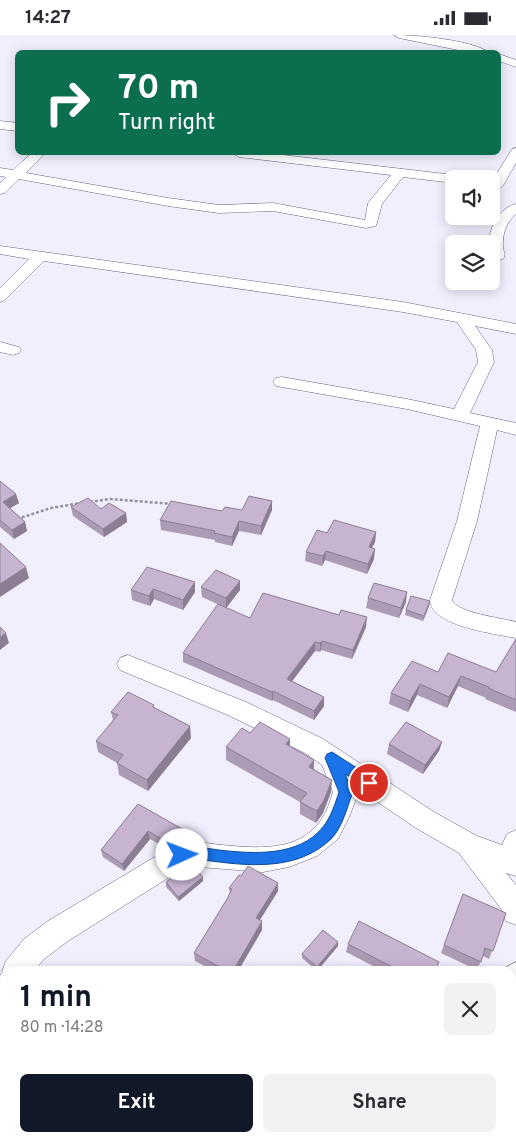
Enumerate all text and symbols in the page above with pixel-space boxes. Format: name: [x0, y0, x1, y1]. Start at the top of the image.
text: 14:27: [25, 6, 71, 30]
text: 70 m: [118, 67, 199, 111]
icon: right: [35, 70, 100, 135]
text: Turn right: [118, 110, 215, 137]
map controls: [445, 170, 500, 290]
button: sound: [445, 170, 500, 225]
button: layers: [445, 235, 500, 290]
pin: [348, 762, 390, 804]
icon: arrive: [355, 769, 383, 797]
position arrow: [155, 828, 207, 880]
text: 1 min: [20, 980, 92, 1017]
button: close: [444, 983, 496, 1035]
text: 80 m · 14:28: [20, 1018, 103, 1038]
button: Exit: [20, 1074, 253, 1132]
button: Share: [263, 1074, 496, 1132]

